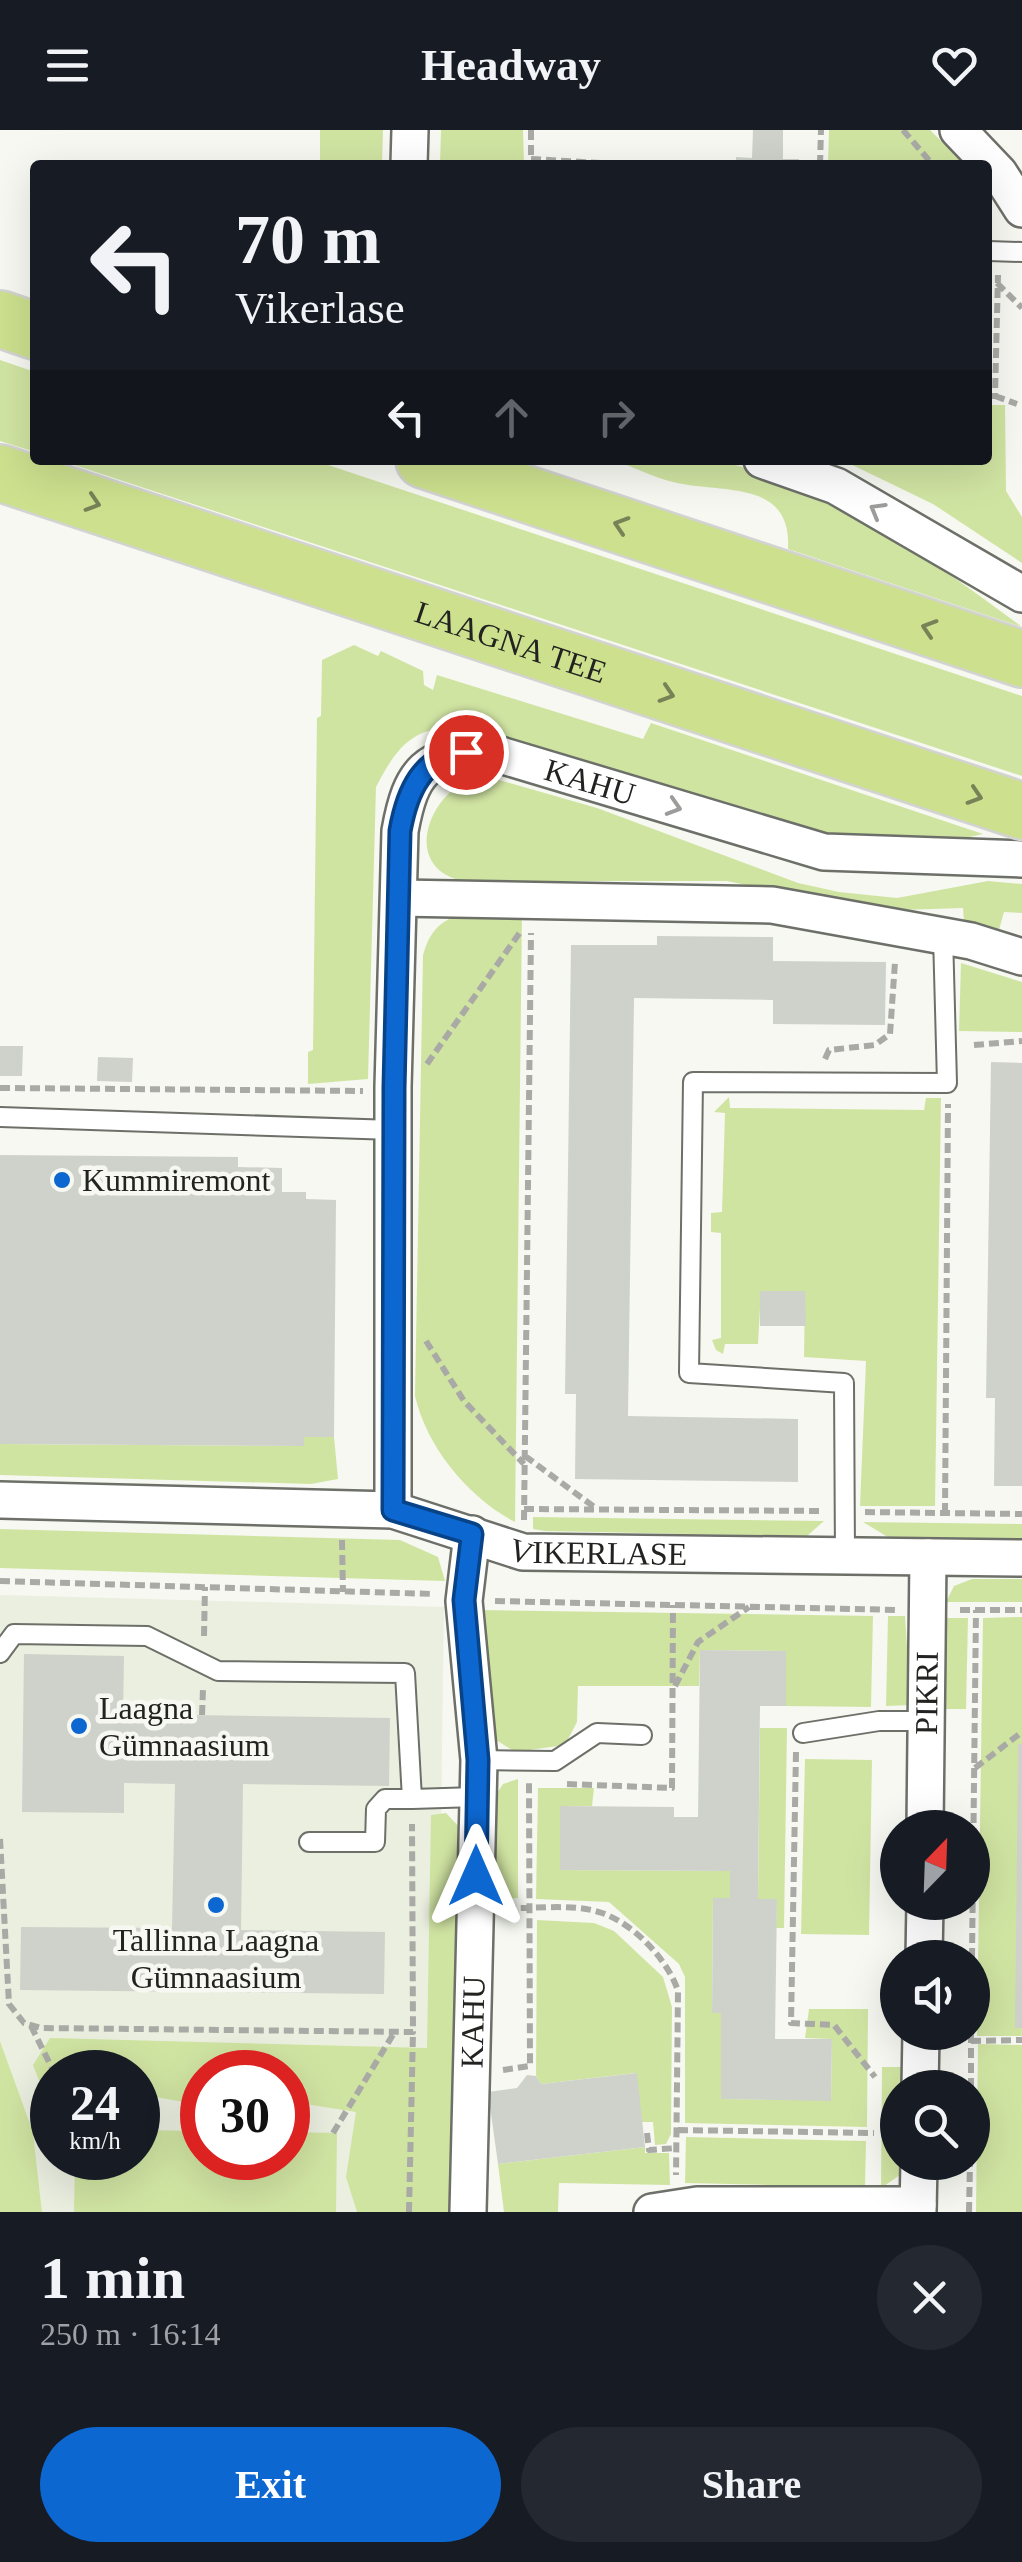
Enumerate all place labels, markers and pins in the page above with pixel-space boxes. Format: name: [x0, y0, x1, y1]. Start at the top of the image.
pin: [424, 710, 509, 795]
place label: Kummiremont: [82, 1162, 271, 1198]
marker: Kummiremont: [51, 1169, 73, 1191]
place label: Laagna Gümnaasium: [99, 1690, 270, 1763]
marker: Laagna Gümnaasium: [68, 1715, 90, 1737]
marker: Tallinna Laagna Gümnaasium: [205, 1894, 227, 1916]
place label: Tallinna Laagna Gümnaasium: [113, 1922, 319, 1995]

